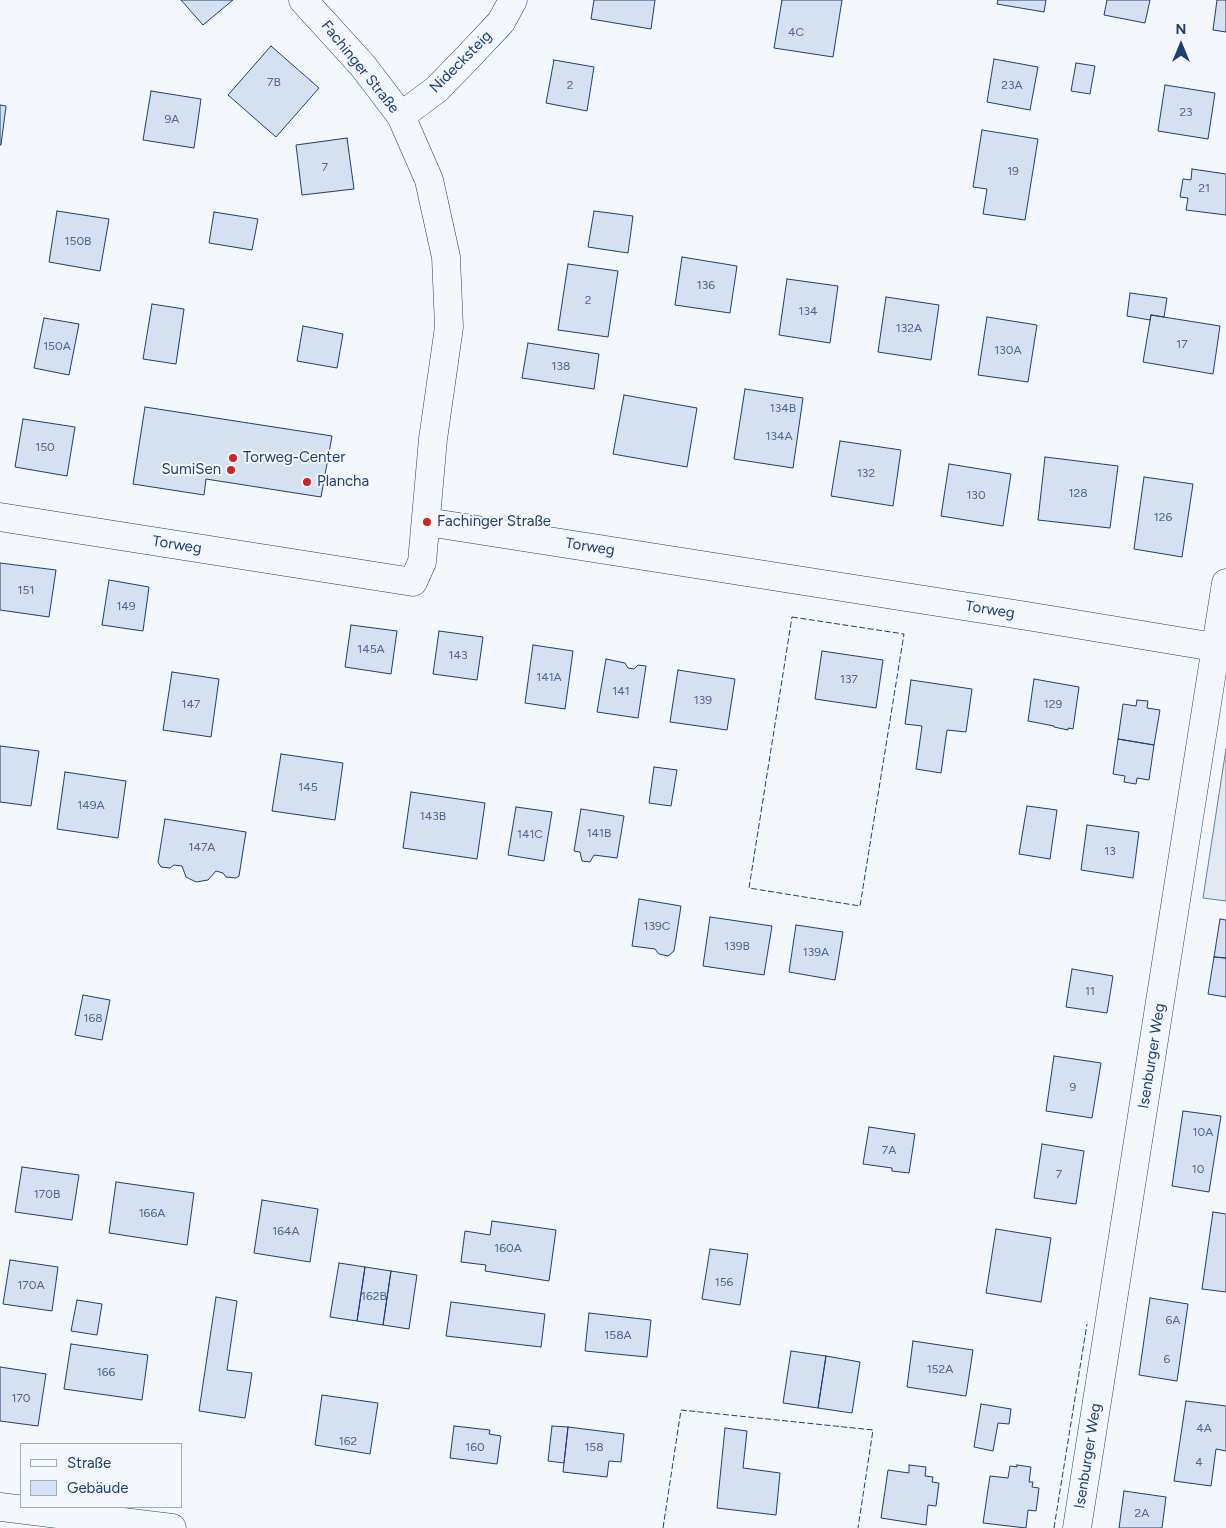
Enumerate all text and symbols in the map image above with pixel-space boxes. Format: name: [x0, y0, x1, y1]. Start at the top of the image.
street label: Fachinger Straße: [317, 17, 403, 117]
north arrow: [1156, 20, 1206, 70]
text: N: [1176, 21, 1186, 38]
house number: 4C: [788, 25, 804, 39]
street label: Nidecksteig: [426, 27, 496, 97]
house number: 7B: [267, 75, 281, 89]
house number: 2: [567, 78, 573, 92]
house number: 23A: [1001, 78, 1023, 92]
house number: 23: [1179, 105, 1193, 119]
house number: 9A: [165, 112, 179, 126]
house number: 7: [322, 160, 328, 174]
house number: 19: [1007, 164, 1019, 178]
house number: 21: [1198, 181, 1210, 195]
house number: 150B: [65, 234, 91, 248]
house number: 136: [697, 278, 715, 292]
house number: 2: [585, 293, 591, 307]
house number: 134: [799, 304, 817, 318]
house number: 132A: [896, 321, 922, 335]
house number: 17: [1176, 337, 1188, 351]
house number: 150A: [43, 339, 71, 353]
house number: 130A: [994, 343, 1022, 357]
house number: 138: [552, 359, 570, 373]
house number: 134B: [770, 401, 796, 415]
house number: 134A: [765, 429, 793, 443]
house number: 150: [35, 440, 55, 454]
place label: Torweg-Center: [243, 449, 345, 467]
marker: Torweg-Center: [227, 452, 239, 464]
place label: SumiSen: [161, 461, 221, 479]
marker: SumiSen: [225, 464, 237, 476]
house number: 132: [857, 466, 875, 480]
place label: Plancha: [317, 473, 369, 491]
marker: Plancha: [301, 476, 313, 488]
house number: 128: [1068, 486, 1088, 500]
house number: 130: [966, 488, 986, 502]
house number: 126: [1154, 510, 1172, 524]
place label: Fachinger Straße: [437, 513, 551, 531]
marker: Fachinger Straße: [421, 516, 433, 528]
street label: Torweg: [151, 532, 203, 558]
street label: Torweg: [564, 534, 616, 560]
house number: 151: [18, 583, 34, 597]
street label: Torweg: [964, 597, 1016, 623]
house number: 149: [116, 599, 136, 613]
house number: 145A: [357, 642, 385, 656]
house number: 143: [449, 648, 467, 662]
house number: 141A: [536, 670, 562, 684]
house number: 137: [840, 672, 858, 686]
house number: 141: [612, 684, 630, 698]
house number: 139: [694, 693, 712, 707]
house number: 147: [182, 697, 200, 711]
house number: 129: [1044, 697, 1062, 711]
house number: 145: [298, 780, 318, 794]
house number: 149A: [77, 798, 105, 812]
house number: 143B: [420, 809, 446, 823]
house number: 141B: [587, 826, 611, 840]
house number: 141C: [517, 827, 543, 841]
house number: 147A: [189, 840, 215, 854]
house number: 13: [1104, 844, 1116, 858]
house number: 139C: [644, 919, 670, 933]
house number: 139B: [724, 939, 750, 953]
house number: 139A: [803, 945, 829, 959]
house number: 11: [1085, 984, 1095, 998]
street label: Isenburger Weg: [1135, 1002, 1169, 1110]
house number: 168: [83, 1011, 103, 1025]
house number: 9: [1070, 1080, 1076, 1094]
house number: 10A: [1193, 1125, 1213, 1139]
house number: 7A: [882, 1143, 896, 1157]
house number: 10: [1192, 1162, 1204, 1176]
house number: 7: [1056, 1167, 1062, 1181]
house number: 170B: [34, 1187, 60, 1201]
house number: 166A: [139, 1206, 165, 1220]
house number: 164A: [272, 1224, 300, 1238]
house number: 160A: [494, 1241, 522, 1255]
house number: 156: [715, 1275, 733, 1289]
house number: 170A: [17, 1278, 45, 1292]
house number: 162B: [361, 1289, 387, 1303]
house number: 6A: [1166, 1313, 1180, 1327]
house number: 158A: [604, 1328, 632, 1342]
house number: 6: [1164, 1352, 1170, 1366]
house number: 152A: [927, 1362, 953, 1376]
house number: 166: [97, 1365, 115, 1379]
house number: 170: [11, 1391, 31, 1405]
street label: Isenburger Weg: [1071, 1402, 1105, 1510]
house number: 4A: [1196, 1421, 1212, 1435]
house number: 162: [339, 1434, 357, 1448]
house number: 160: [465, 1440, 485, 1454]
house number: 158: [584, 1440, 604, 1454]
legend: [20, 1443, 182, 1508]
text: Straße: [67, 1454, 111, 1472]
house number: 4: [1195, 1455, 1203, 1469]
text: Gebäude: [67, 1479, 128, 1497]
house number: 2A: [1135, 1506, 1149, 1520]

